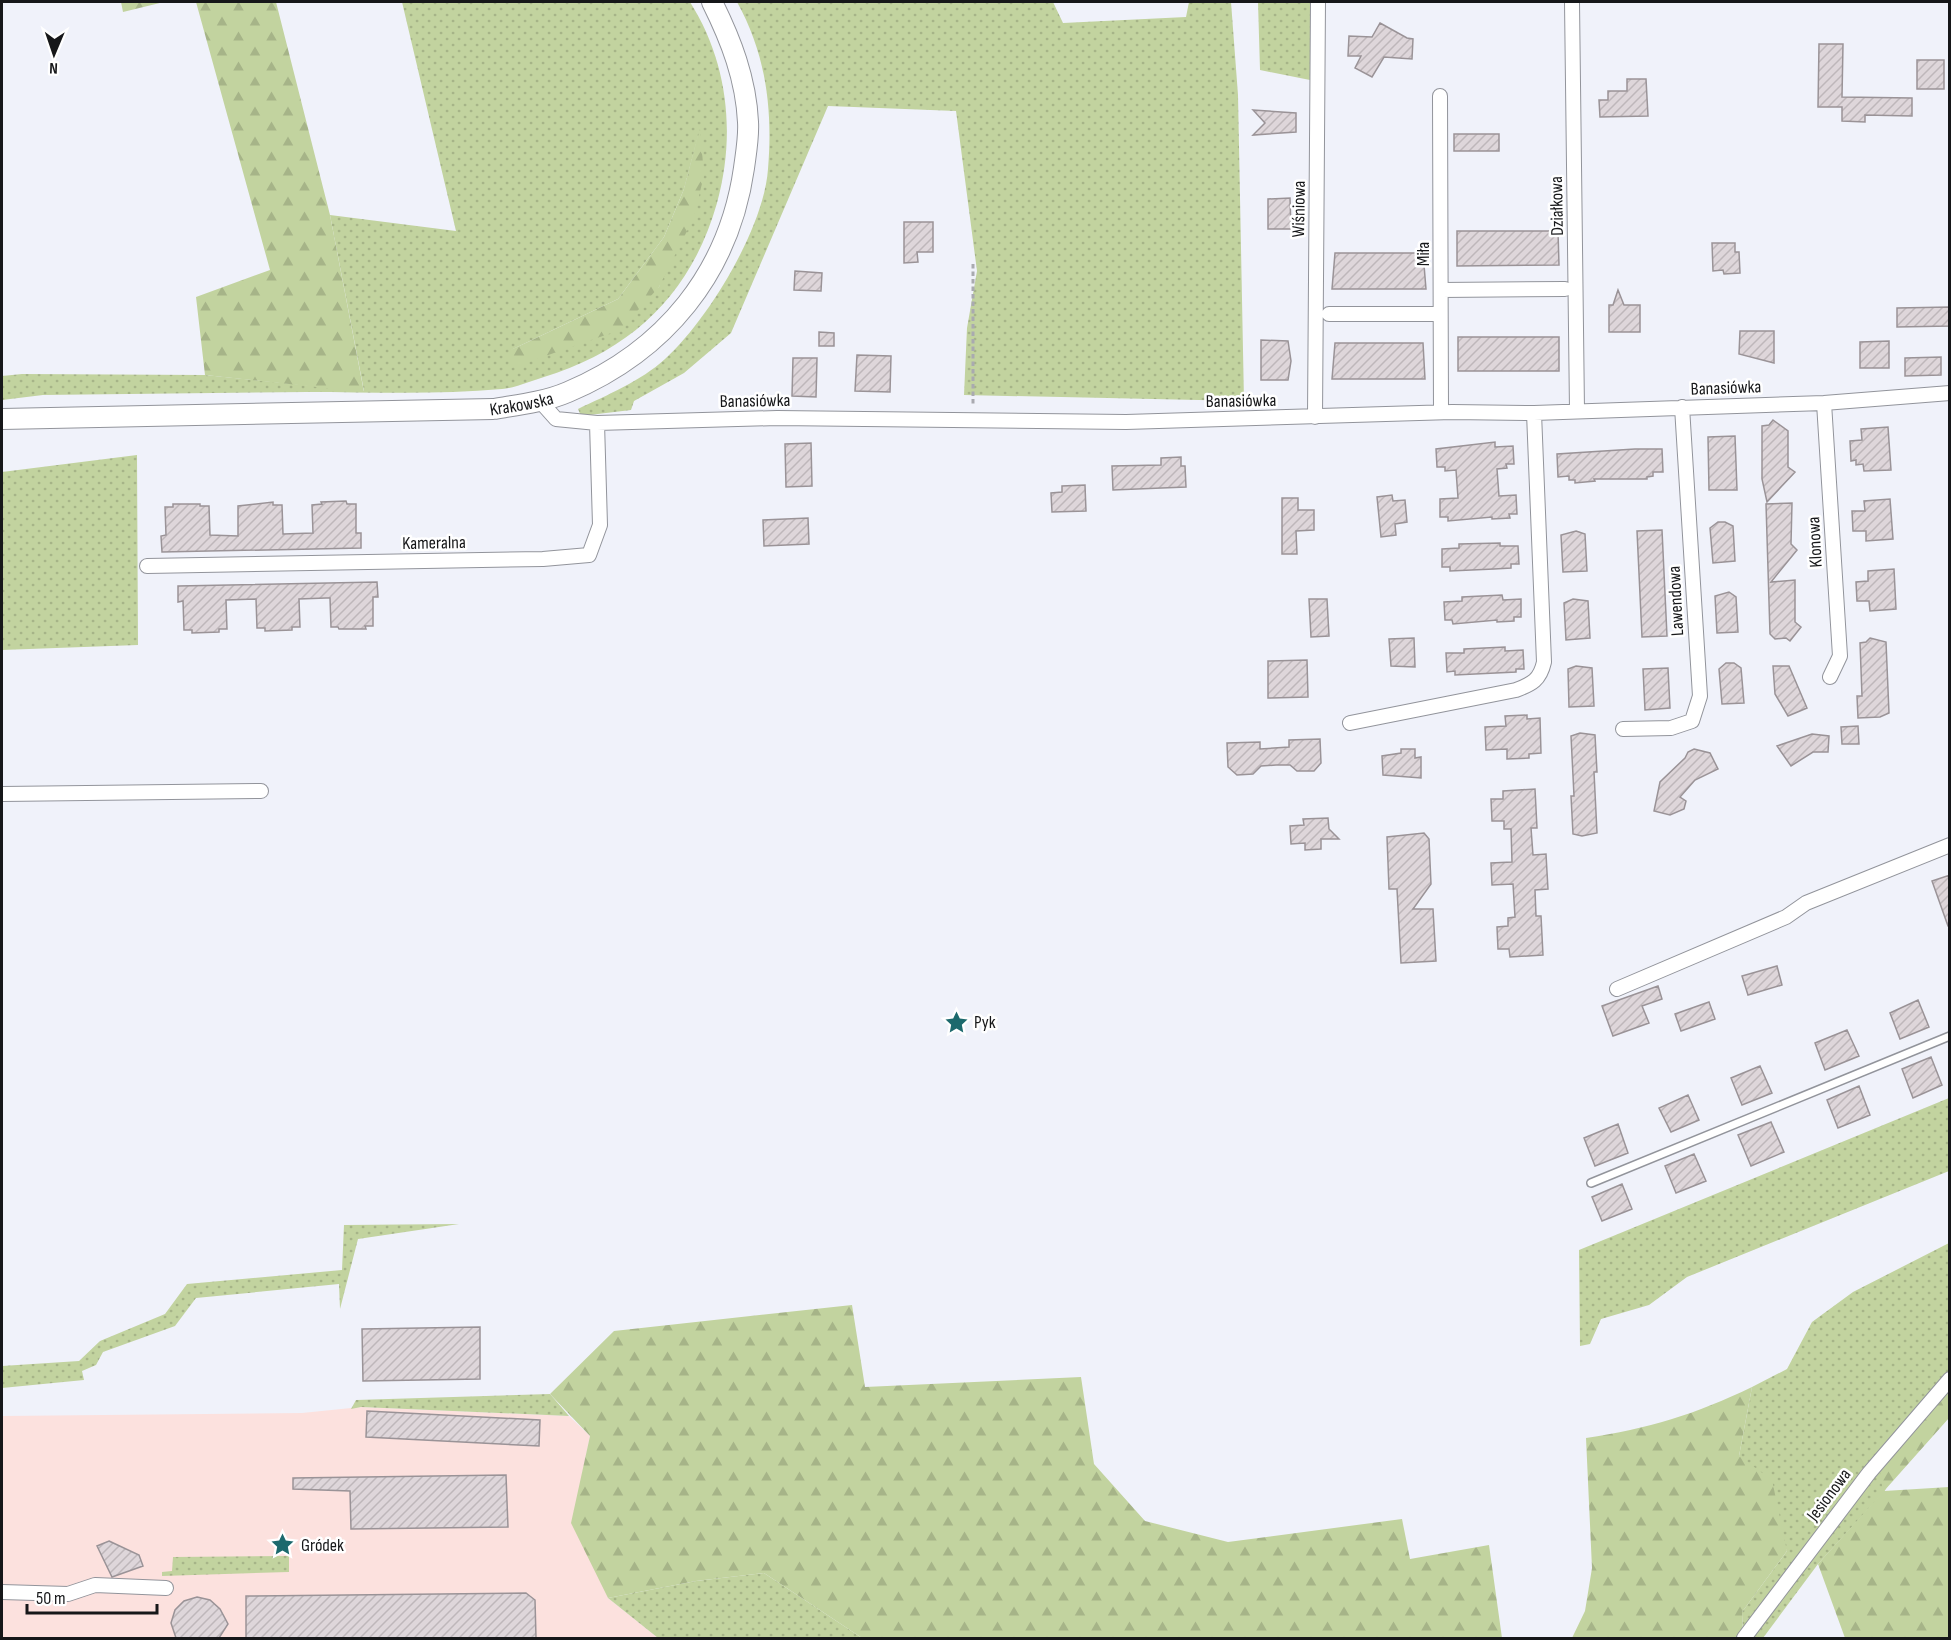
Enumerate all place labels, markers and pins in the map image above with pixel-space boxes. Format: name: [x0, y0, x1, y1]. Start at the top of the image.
place icon: Pyk: [943, 1009, 969, 1035]
place label: Pyk: [974, 1012, 996, 1033]
place icon: Gródek: [270, 1532, 296, 1558]
place label: Gródek: [301, 1535, 344, 1556]

